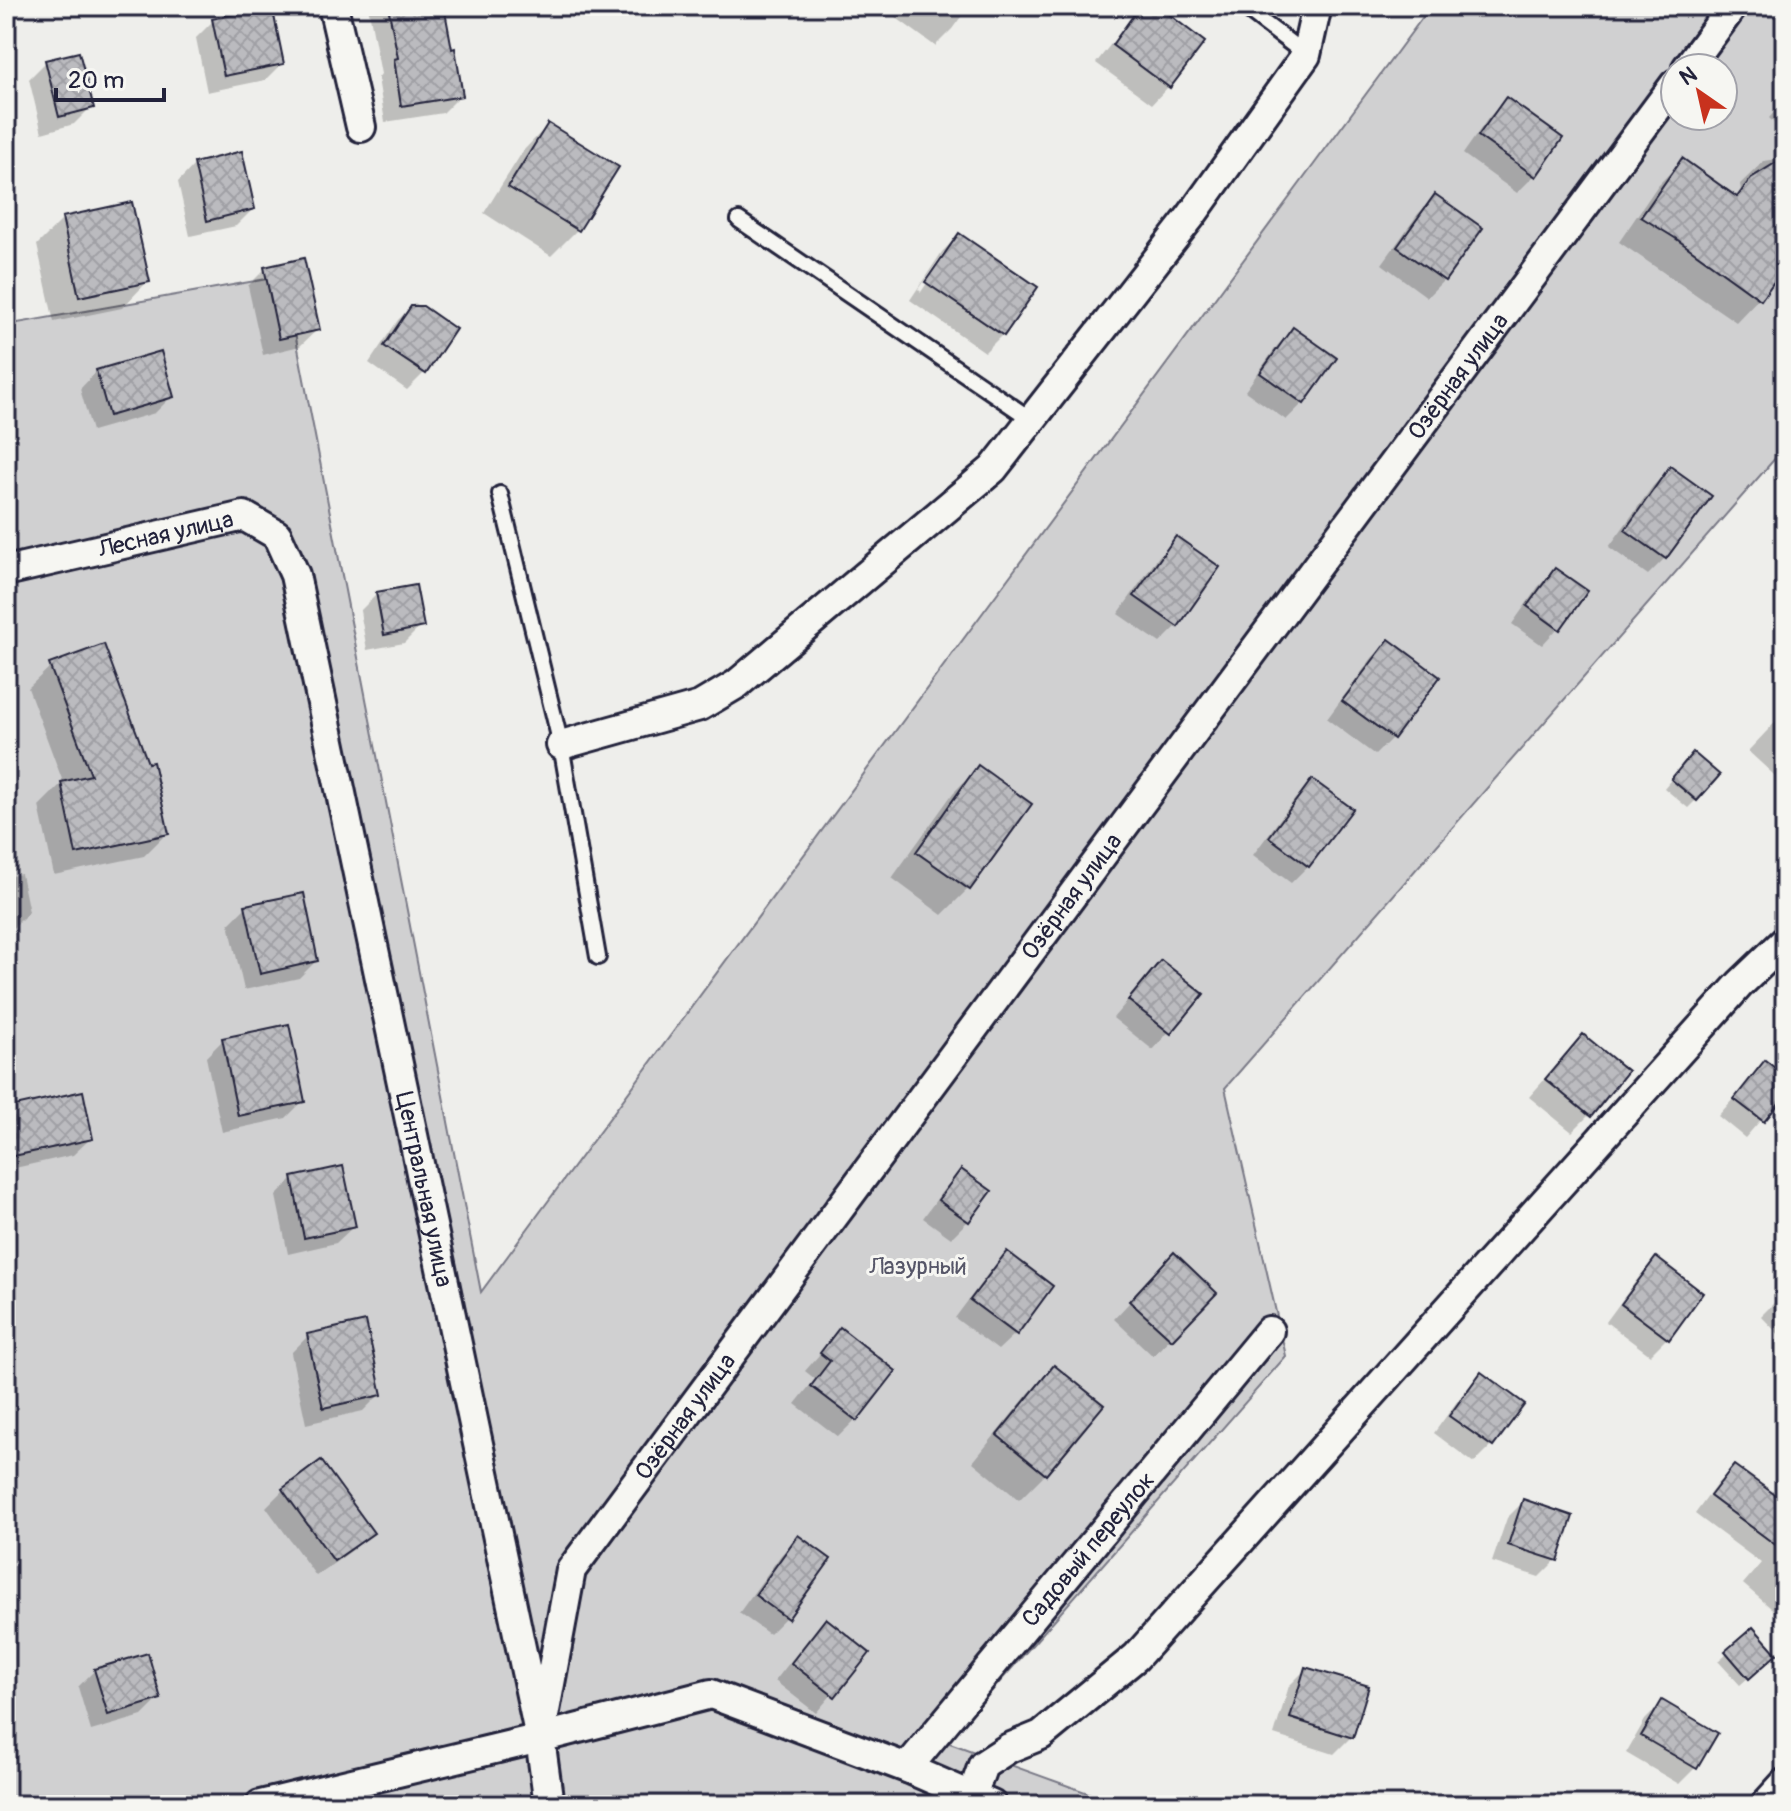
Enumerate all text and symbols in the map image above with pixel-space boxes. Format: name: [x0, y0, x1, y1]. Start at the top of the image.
scale bar: [56, 52, 164, 102]
north arrow: [1659, 52, 1739, 132]
text: N: [1674, 60, 1702, 92]
text: 20 m: [68, 66, 124, 95]
street label: Озёрная улица: [1401, 307, 1514, 445]
street label: Лесная улица: [94, 504, 236, 564]
street label: Озёрная улица: [1015, 827, 1128, 965]
street label: Центральная улица: [390, 1089, 459, 1289]
park label: Лазурный: [868, 1252, 967, 1281]
street label: Озёрная улица: [628, 1347, 742, 1486]
street label: Садовый переулок: [1016, 1466, 1161, 1633]

